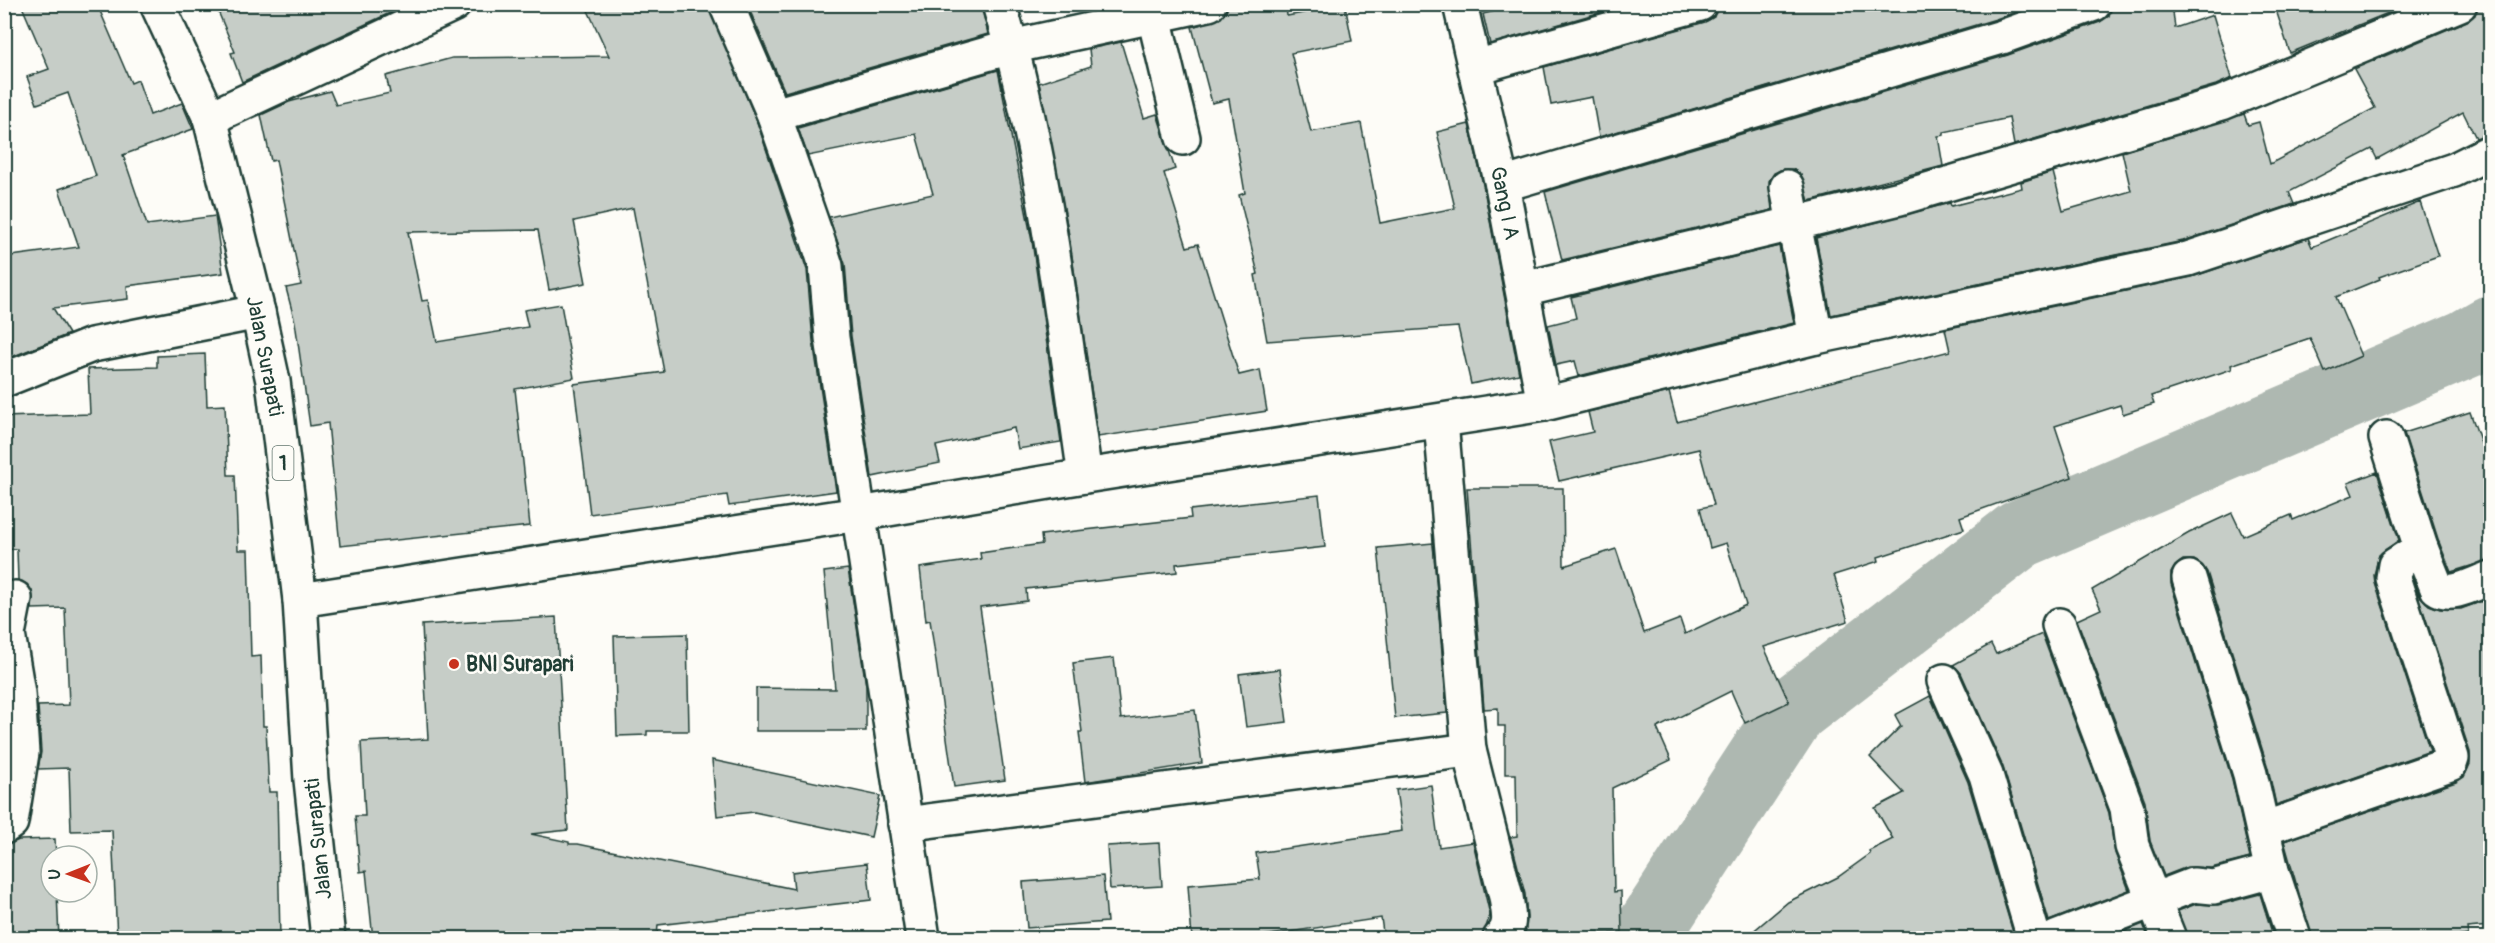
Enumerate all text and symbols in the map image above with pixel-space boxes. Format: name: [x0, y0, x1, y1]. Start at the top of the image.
street label: Gang I A: [1484, 164, 1525, 242]
street label: Jalan Surapati: [240, 294, 289, 419]
road number: 1: [272, 446, 294, 480]
place label: BNI Surapari: [466, 651, 574, 678]
marker: BNI Surapari: [447, 657, 461, 671]
street label: Jalan Surapati: [299, 777, 338, 901]
north arrow: [39, 844, 99, 904]
text: U: [45, 868, 65, 880]

